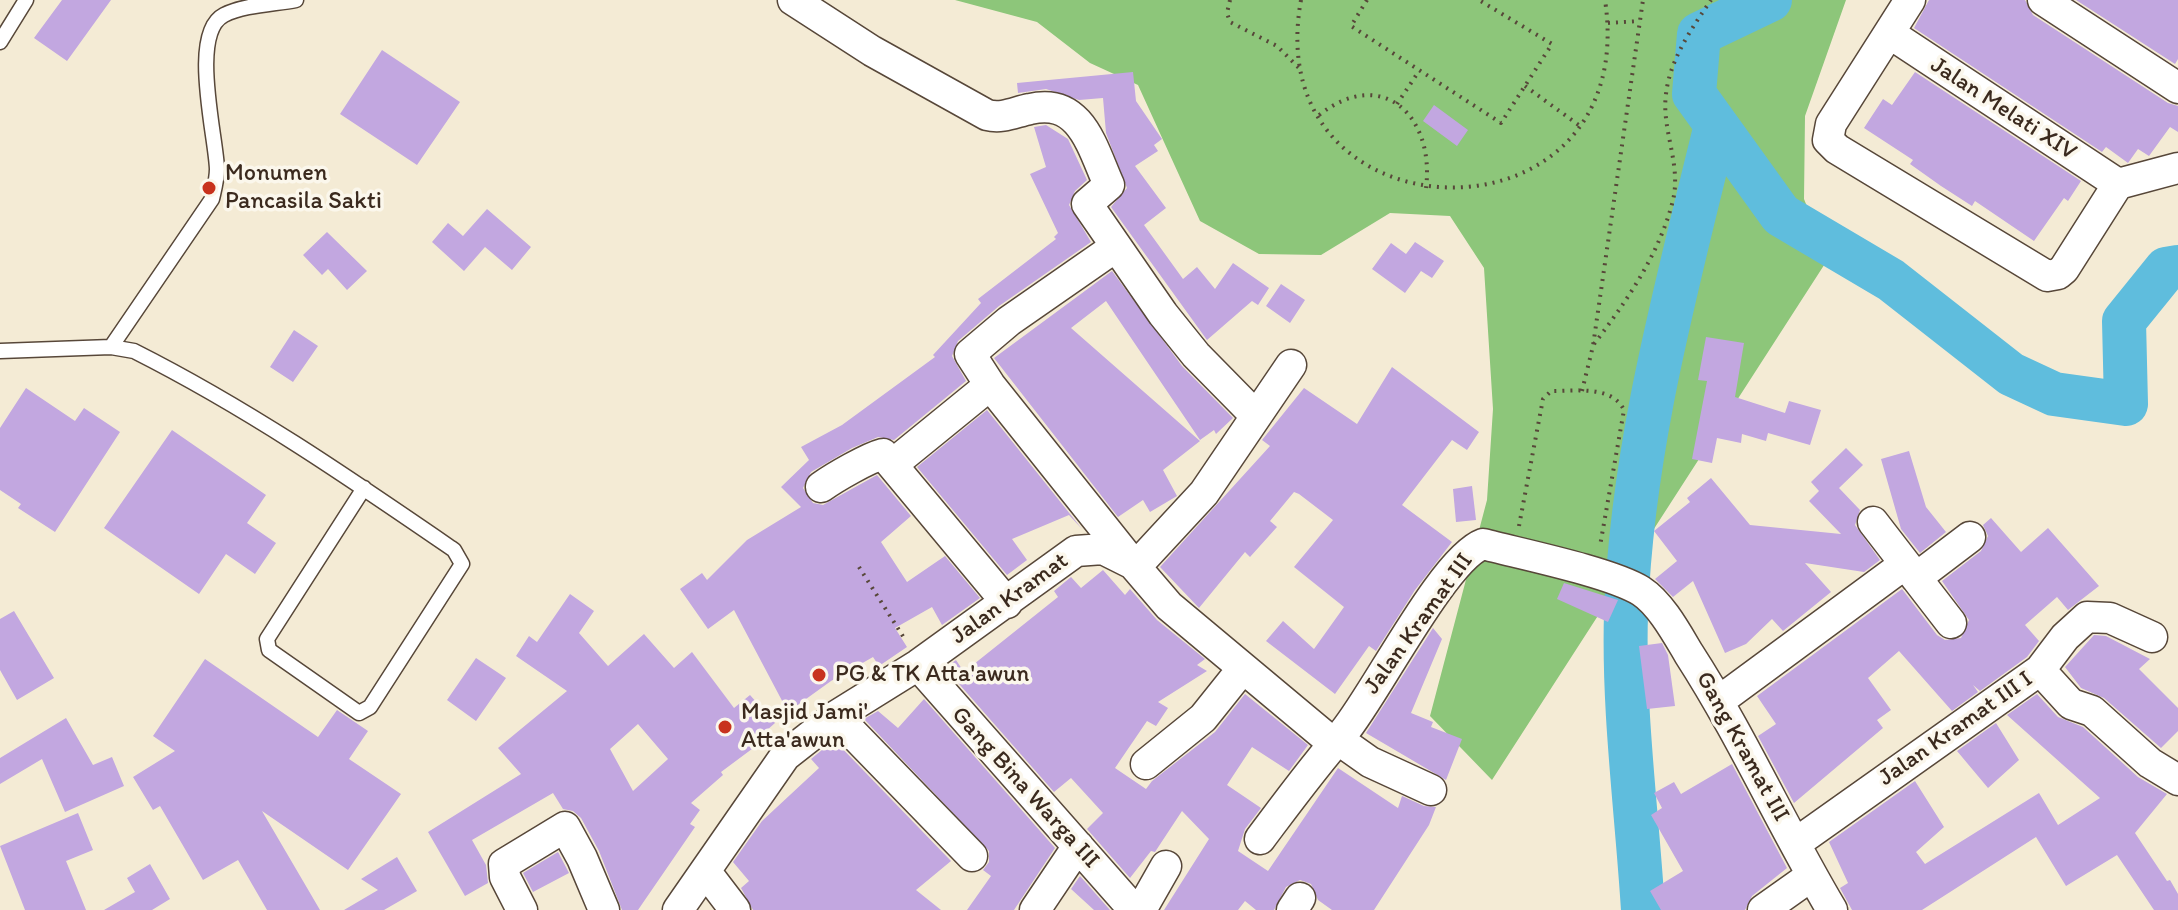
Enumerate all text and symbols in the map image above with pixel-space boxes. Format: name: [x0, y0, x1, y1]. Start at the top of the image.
street label: Jalan Melati XIV: [1925, 51, 2081, 167]
place label: Monumen Pancasila Sakti: [225, 160, 382, 216]
marker: Monumen Pancasila Sakti: [200, 179, 218, 197]
street label: Jalan Kramat: [946, 547, 1074, 651]
street label: Jalan Kramat III: [1358, 548, 1480, 700]
place label: PG & TK Atta'awun: [835, 661, 1029, 689]
street label: Jalan Kramat III I: [1873, 665, 2039, 793]
marker: PG & TK Atta'awun: [810, 666, 828, 684]
street label: Gang Kramat III: [1689, 667, 1795, 827]
place label: Masjid Jami' Atta'awun: [741, 699, 868, 755]
street label: Gang Bina Warga III: [945, 701, 1105, 875]
marker: Masjid Jami' Atta'awun: [716, 718, 734, 736]

